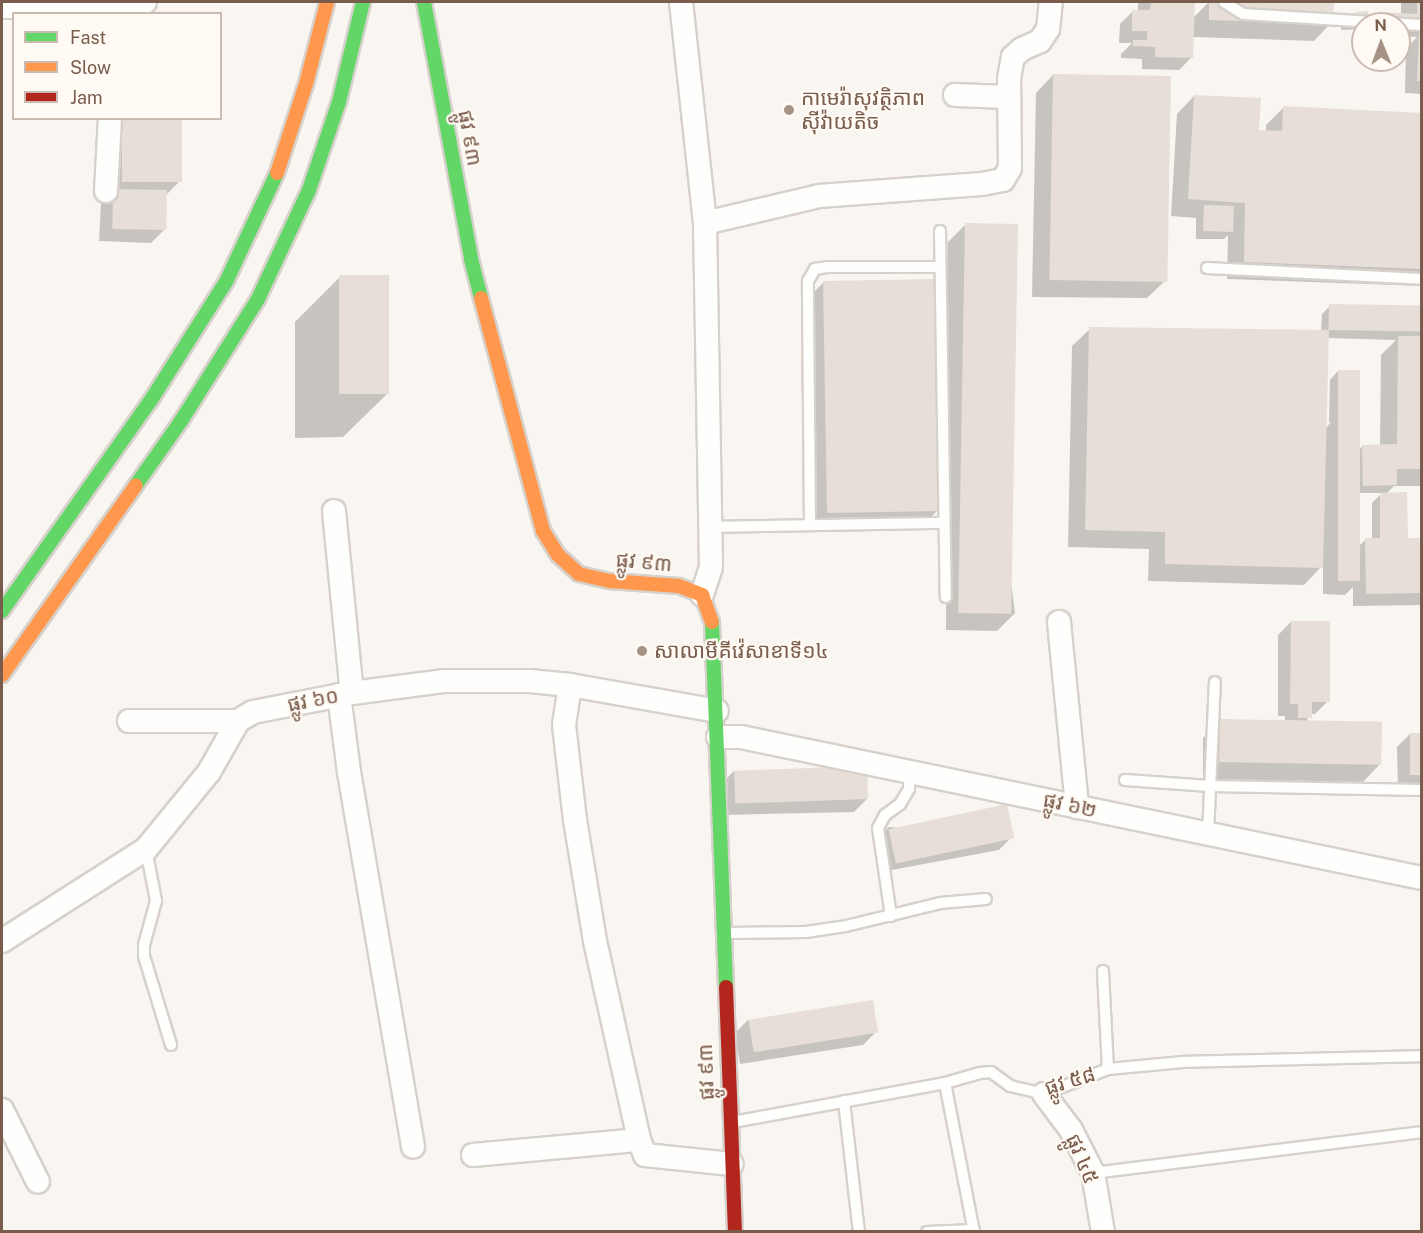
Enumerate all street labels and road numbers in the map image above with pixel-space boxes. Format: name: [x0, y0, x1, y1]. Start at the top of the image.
street label: ផ្លូវ ៩៣: [453, 108, 487, 168]
street label: ផ្លូវ ៩៣: [615, 547, 673, 577]
street label: ផ្លូវ ៦០: [285, 683, 341, 717]
street label: ផ្លូវ ៦២: [1041, 787, 1099, 823]
street label: ផ្លូវ ៩៣: [692, 1043, 720, 1101]
street label: ផ្លូវ ៥៨: [1041, 1061, 1099, 1101]
street label: ផ្លូវ ៤៥: [1060, 1130, 1104, 1188]

